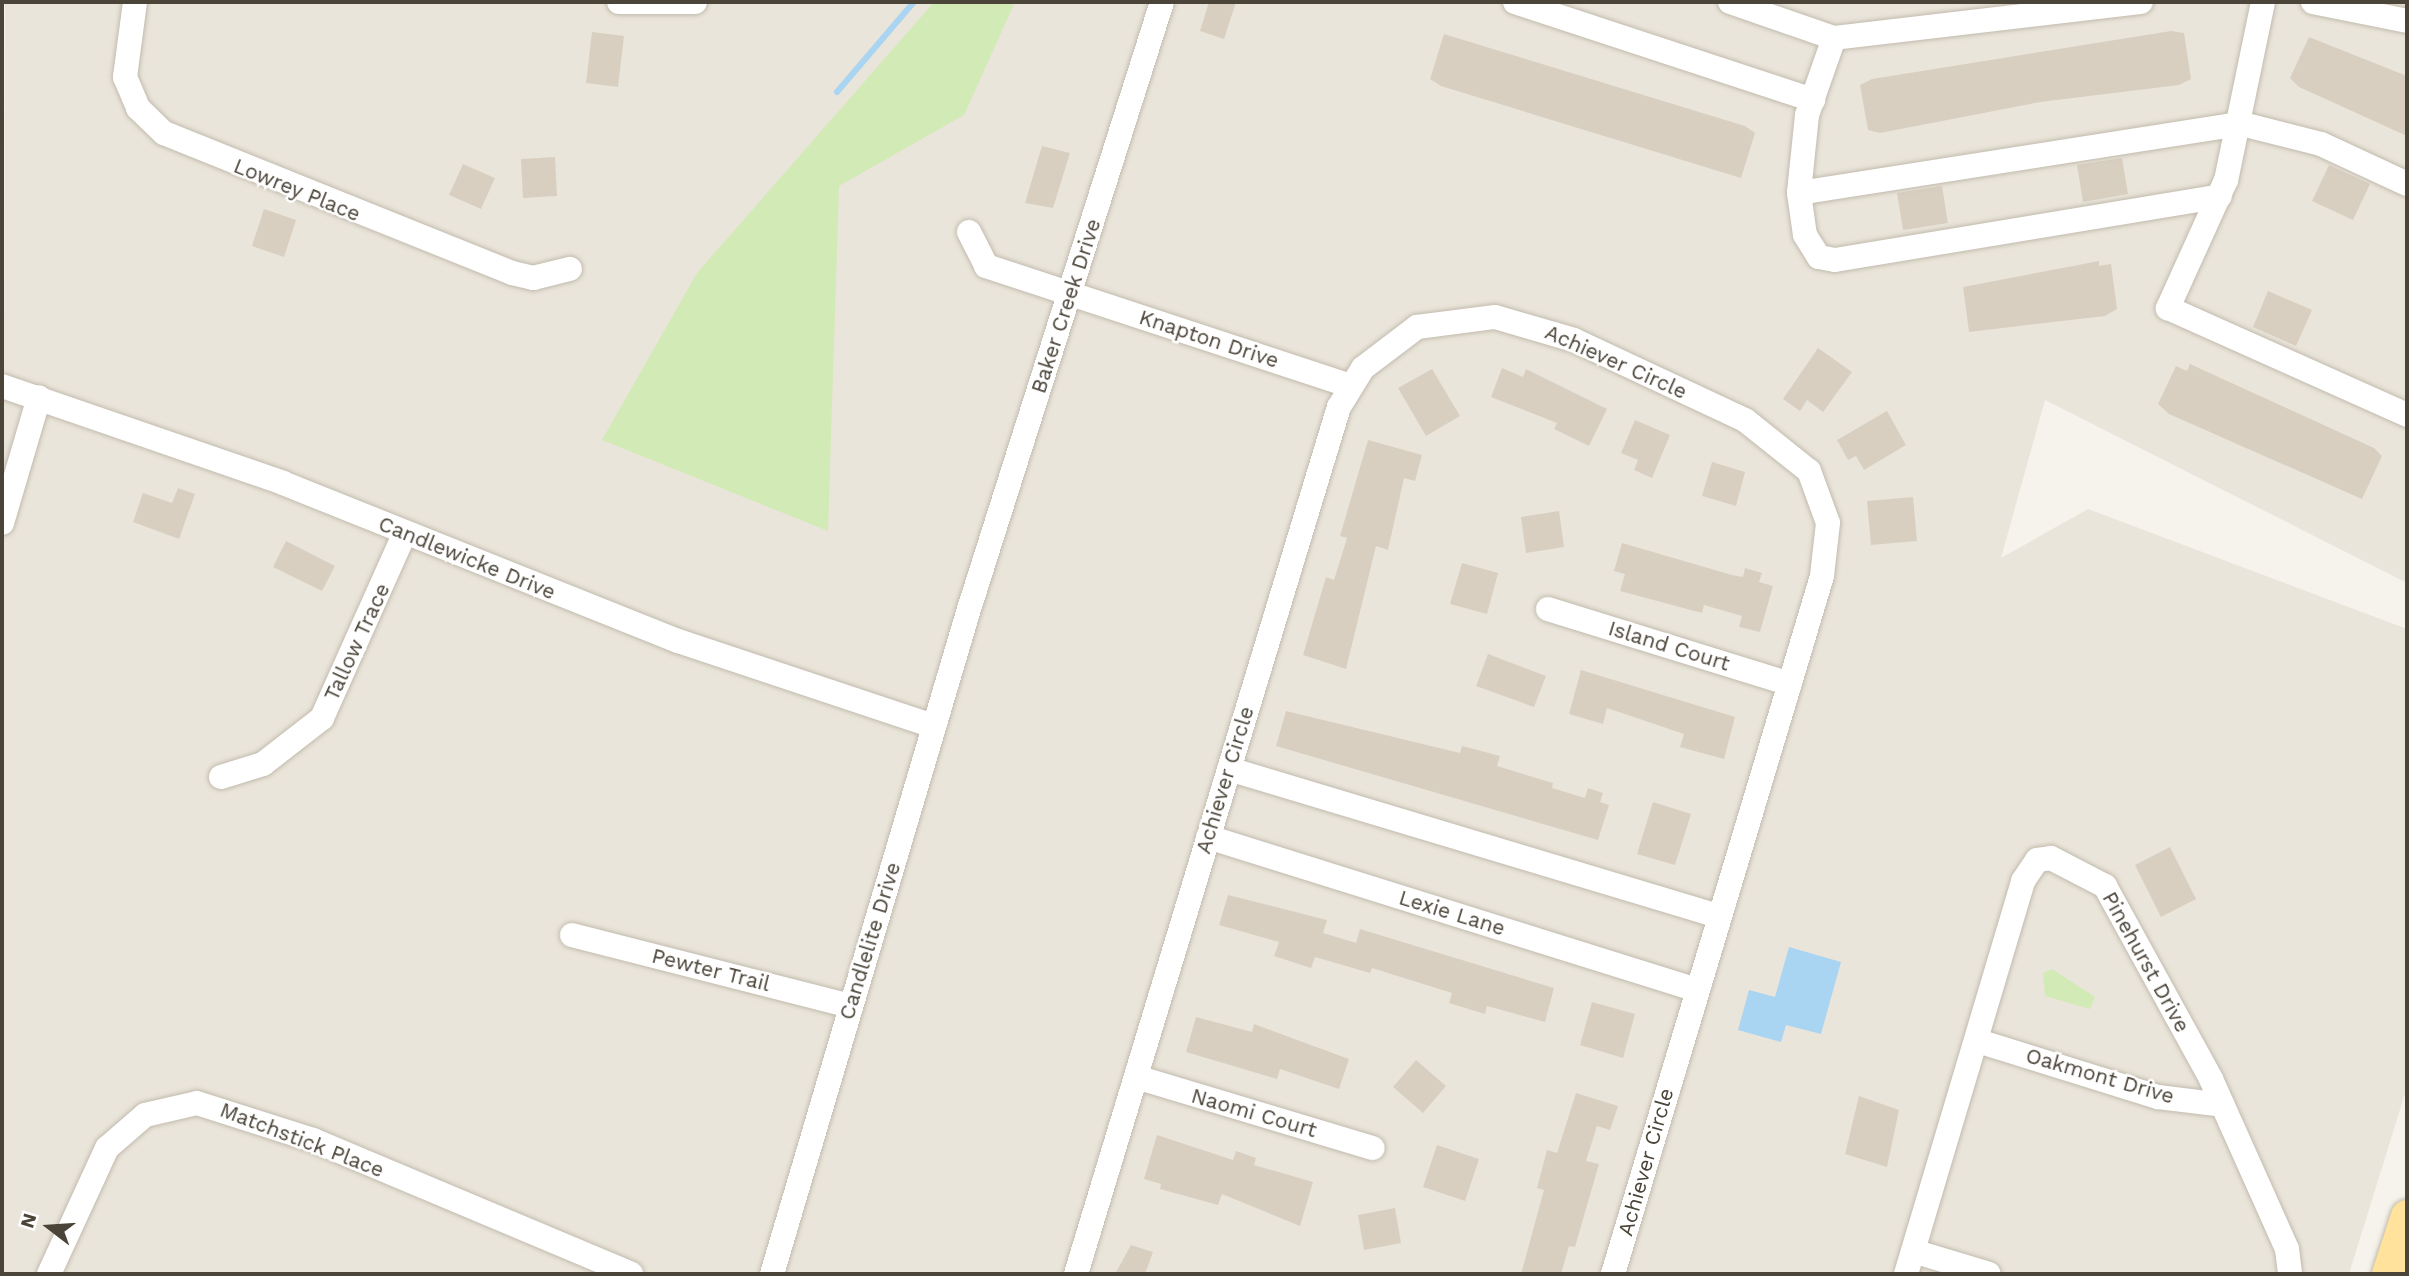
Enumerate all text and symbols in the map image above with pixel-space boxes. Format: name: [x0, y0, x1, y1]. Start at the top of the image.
street label: Lowrey Place: [230, 153, 364, 227]
street label: Baker Creek Drive: [1026, 215, 1106, 397]
street label: Knapton Drive: [1136, 305, 1282, 373]
street label: Achiever Circle: [1541, 319, 1691, 405]
street label: Candlewicke Drive: [375, 511, 559, 605]
street label: Tallow Trace: [319, 579, 395, 705]
street label: Island Court: [1605, 616, 1733, 676]
street label: Achiever Circle: [1191, 703, 1259, 857]
street label: Candlelite Drive: [834, 859, 906, 1023]
street label: Lexie Lane: [1396, 885, 1508, 941]
street label: Pinehurst Drive: [2097, 887, 2195, 1037]
street label: Pewter Trail: [649, 943, 773, 997]
street label: Oakmont Drive: [2023, 1043, 2177, 1109]
street label: Naomi Court: [1188, 1083, 1320, 1143]
street label: Achiever Circle: [1613, 1085, 1679, 1239]
street label: Matchstick Place: [216, 1097, 388, 1183]
north arrow: [14, 1192, 84, 1262]
text: N: [15, 1211, 41, 1231]

